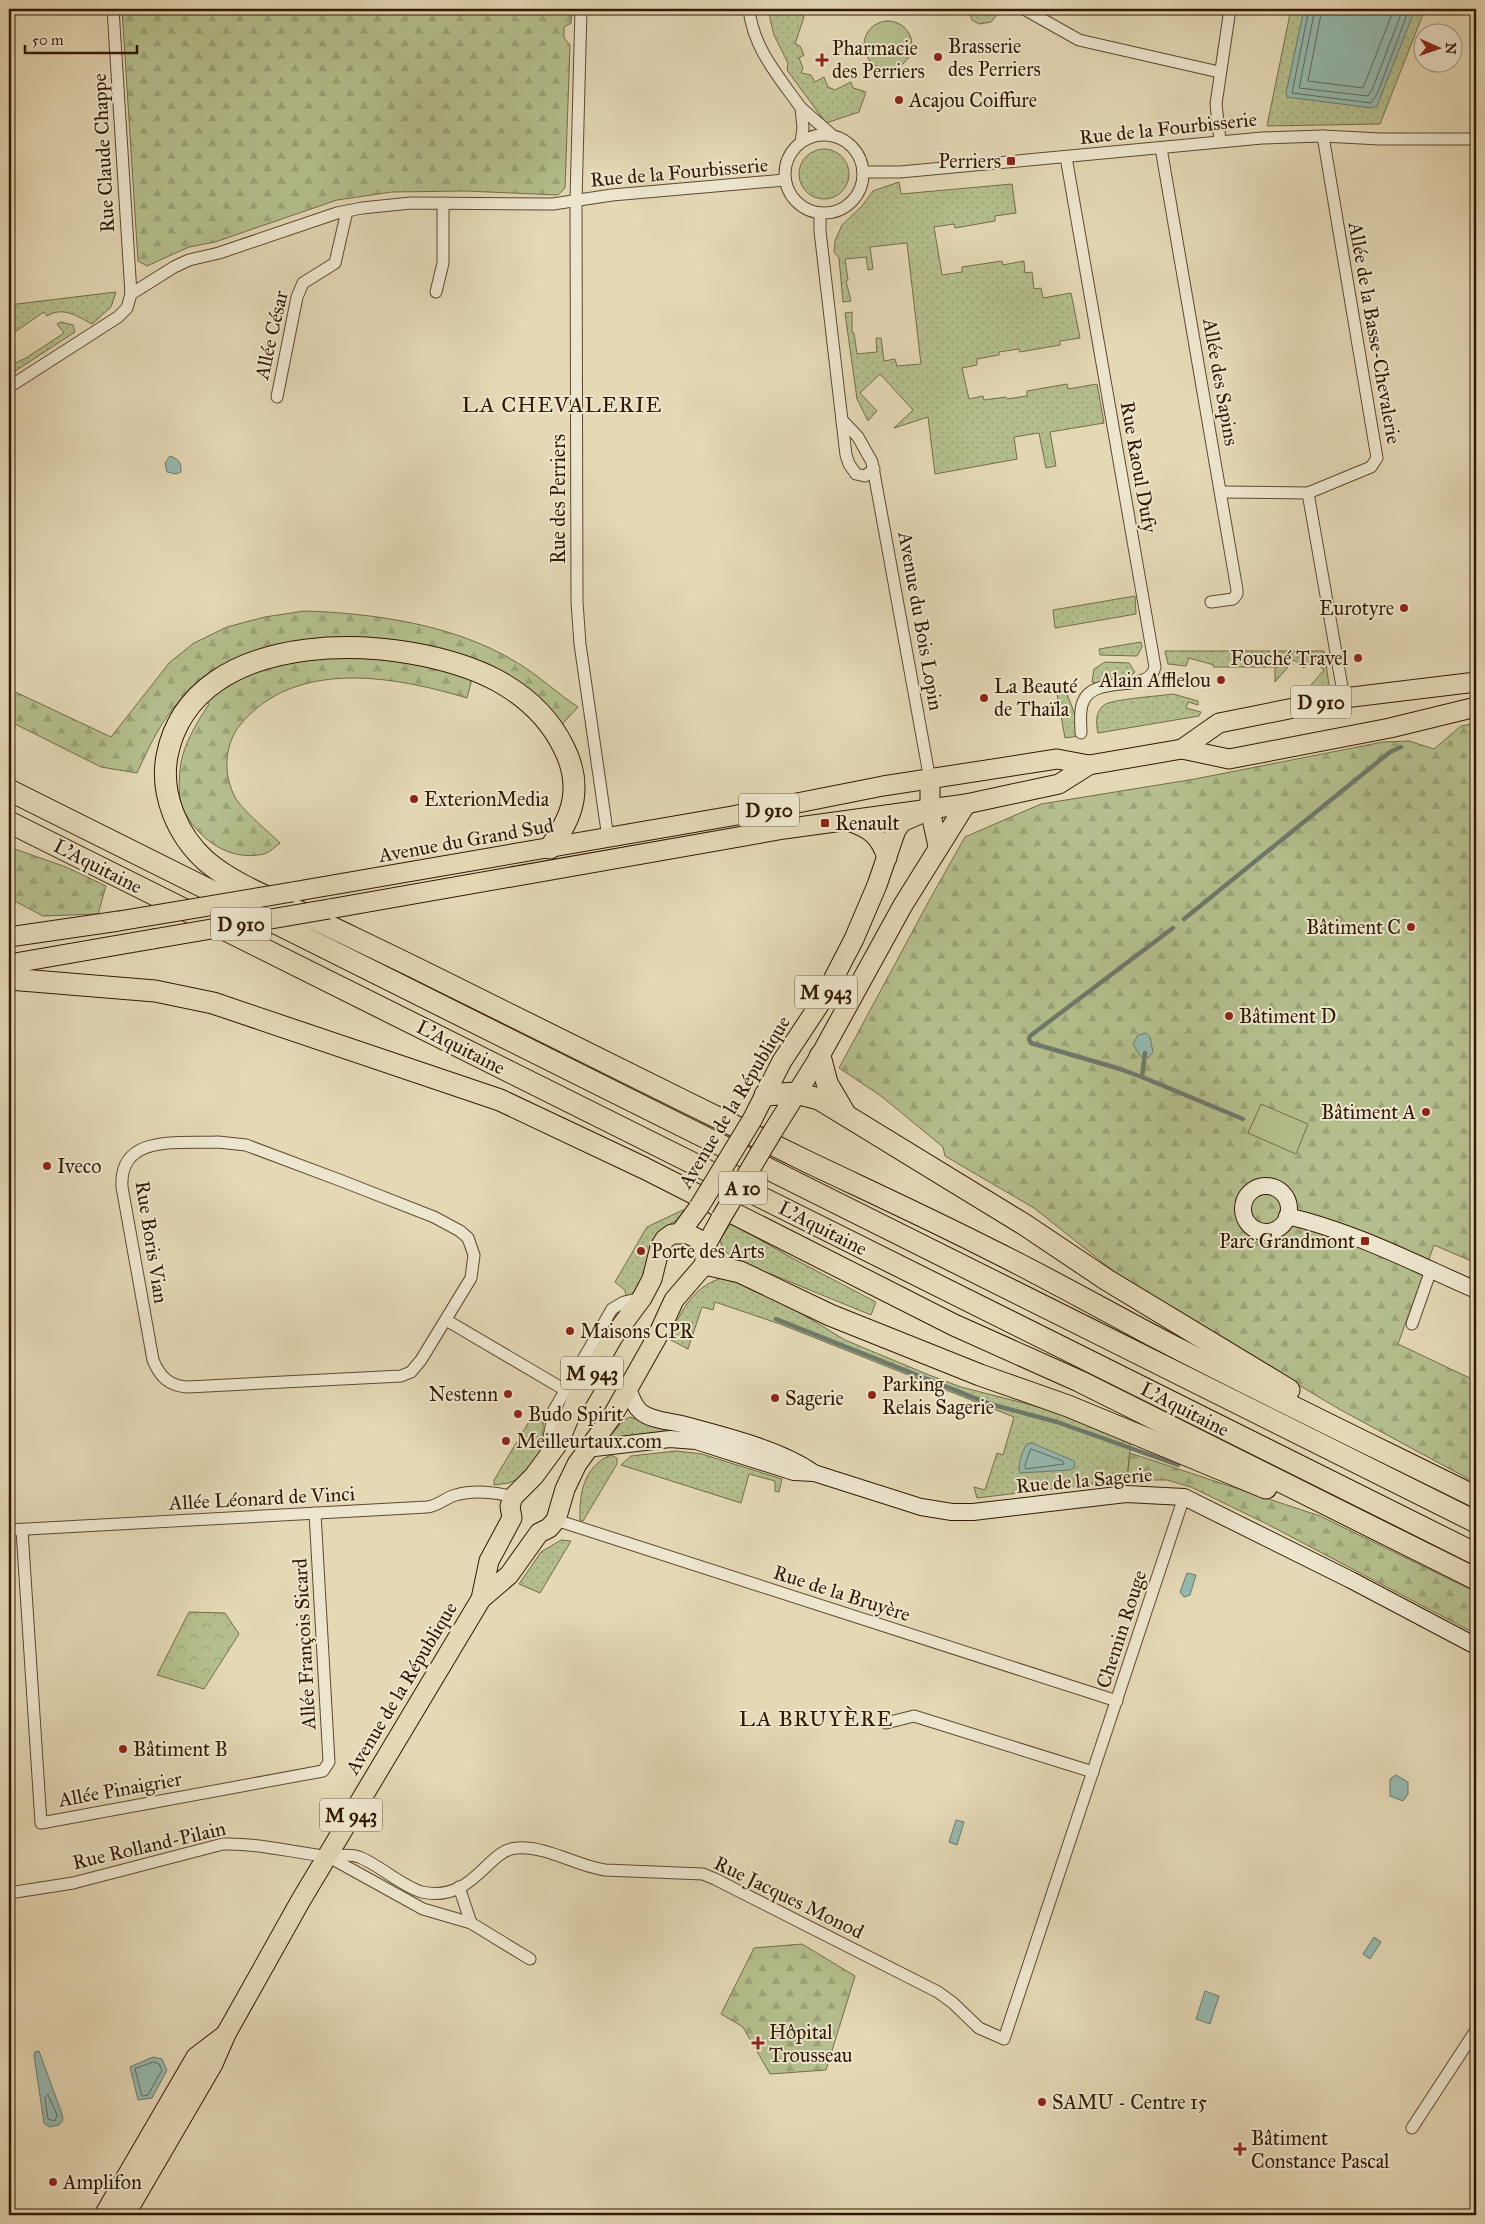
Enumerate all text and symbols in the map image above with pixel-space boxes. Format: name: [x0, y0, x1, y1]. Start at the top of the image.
scale bar: [25, 22, 138, 54]
north arrow: [1412, 22, 1462, 72]
text: 50 m: [32, 31, 64, 49]
place label: Brasserie des Perriers: [948, 34, 1041, 81]
place label: Pharmacie des Perriers: [832, 36, 925, 83]
text: N: [1442, 42, 1459, 55]
marker: Brasserie des Perriers: [932, 51, 944, 63]
marker: Pharmacie des Perriers: [816, 54, 828, 66]
street label: Rue Claude Chappe: [87, 73, 119, 233]
place label: Acajou Coiffure: [908, 88, 1037, 112]
marker: Acajou Coiffure: [893, 94, 905, 106]
street label: Rue de la Fourbisserie: [1078, 107, 1258, 149]
place label: Perriers: [938, 149, 1001, 173]
street label: Rue de la Fourbisserie: [589, 152, 769, 192]
marker: Perriers: [1005, 155, 1017, 167]
street label: Allée de la Basse-Chevalerie: [1344, 219, 1406, 446]
street label: Allée César: [249, 288, 293, 383]
street label: Allée des Sapins: [1198, 316, 1244, 447]
district label: LA CHEVALERIE: [462, 391, 662, 418]
street label: Rue Raoul Dufy: [1116, 399, 1162, 535]
street label: Rue des Perriers: [546, 434, 570, 564]
street label: Avenue du Bois Lopin: [893, 529, 949, 713]
place label: Eurotyre: [1319, 596, 1394, 620]
marker: Eurotyre: [1398, 602, 1410, 614]
place label: Fouché Travel: [1230, 646, 1349, 670]
marker: Fouché Travel: [1352, 652, 1364, 664]
place label: Alain Afflelou: [1098, 668, 1211, 692]
place label: La Beauté de Thaïla: [994, 674, 1078, 721]
marker: Alain Afflelou: [1215, 674, 1227, 686]
road number: D 910: [1291, 686, 1351, 719]
marker: La Beauté de Thaïla: [978, 692, 990, 704]
place label: ExterionMedia: [424, 787, 550, 811]
marker: ExterionMedia: [408, 793, 420, 805]
road number: D 910: [739, 794, 799, 826]
place label: Renault: [835, 811, 900, 835]
street label: Avenue du Grand Sud: [376, 813, 555, 867]
marker: Renault: [819, 817, 831, 829]
street label: L'Aquitaine: [49, 833, 146, 899]
road number: D 910: [211, 908, 271, 941]
place label: Bâtiment C: [1306, 915, 1401, 939]
marker: Bâtiment C: [1405, 921, 1417, 933]
road number: M 943: [795, 976, 857, 1009]
place label: Bâtiment D: [1239, 1004, 1336, 1028]
marker: Bâtiment D: [1223, 1010, 1235, 1022]
street label: Avenue de la République: [672, 1011, 796, 1194]
street label: L'Aquitaine: [412, 1014, 509, 1080]
place label: Bâtiment A: [1321, 1100, 1417, 1124]
marker: Bâtiment A: [1420, 1106, 1432, 1118]
place label: Iveco: [57, 1154, 101, 1178]
marker: Iveco: [41, 1160, 53, 1172]
road number: A 10: [719, 1172, 767, 1204]
street label: Rue Boris Vian: [130, 1179, 174, 1305]
street label: L'Aquitaine: [774, 1195, 871, 1261]
place label: Parc Grandmont: [1219, 1229, 1355, 1253]
marker: Parc Grandmont: [1359, 1235, 1371, 1247]
place label: Porte des Arts: [651, 1239, 765, 1263]
marker: Porte des Arts: [635, 1245, 647, 1257]
place label: Maisons CPR: [580, 1319, 695, 1343]
marker: Maisons CPR: [564, 1325, 576, 1337]
road number: M 943: [561, 1356, 623, 1390]
place label: Parking Relais Sagerie: [882, 1372, 994, 1420]
street label: L'Aquitaine: [1136, 1376, 1233, 1442]
place label: Nestenn: [429, 1382, 498, 1406]
place label: Sagerie: [785, 1386, 844, 1411]
marker: Nestenn: [502, 1388, 514, 1400]
marker: Parking Relais Sagerie: [866, 1389, 878, 1401]
marker: Sagerie: [769, 1392, 781, 1404]
place label: Budo Spirit: [528, 1402, 623, 1426]
marker: Budo Spirit: [512, 1408, 524, 1420]
place label: Meilleurtaux.com: [516, 1429, 662, 1453]
marker: Meilleurtaux.com: [500, 1435, 512, 1447]
street label: Rue de la Sagerie: [1015, 1462, 1153, 1499]
street label: Allée Léonard de Vinci: [167, 1481, 356, 1515]
street label: Allée François Sicard: [288, 1558, 321, 1731]
street label: Rue de la Bruyère: [771, 1560, 913, 1626]
street label: Chemin Rouge: [1091, 1567, 1152, 1691]
street label: Avenue de la République: [339, 1597, 463, 1780]
district label: LA BRUYÈRE: [739, 1705, 893, 1732]
place label: Bâtiment B: [133, 1737, 228, 1761]
marker: Bâtiment B: [117, 1743, 129, 1755]
street label: Allée Pinaigrier: [55, 1766, 184, 1813]
road number: M 943: [320, 1798, 382, 1832]
street label: Rue Rolland-Pilain: [70, 1816, 228, 1874]
street label: Rue Jacques Monod: [710, 1850, 868, 1945]
place label: Hôpital Trousseau: [769, 2020, 853, 2067]
marker: Hôpital Trousseau: [751, 2036, 765, 2050]
place label: SAMU - Centre 15: [1052, 2090, 1207, 2114]
marker: SAMU - Centre 15: [1036, 2096, 1048, 2108]
place label: Bâtiment Constance Pascal: [1251, 2126, 1390, 2173]
marker: Bâtiment Constance Pascal: [1233, 2142, 1247, 2156]
place label: Amplifon: [62, 2170, 142, 2194]
marker: Amplifon: [47, 2176, 59, 2188]

